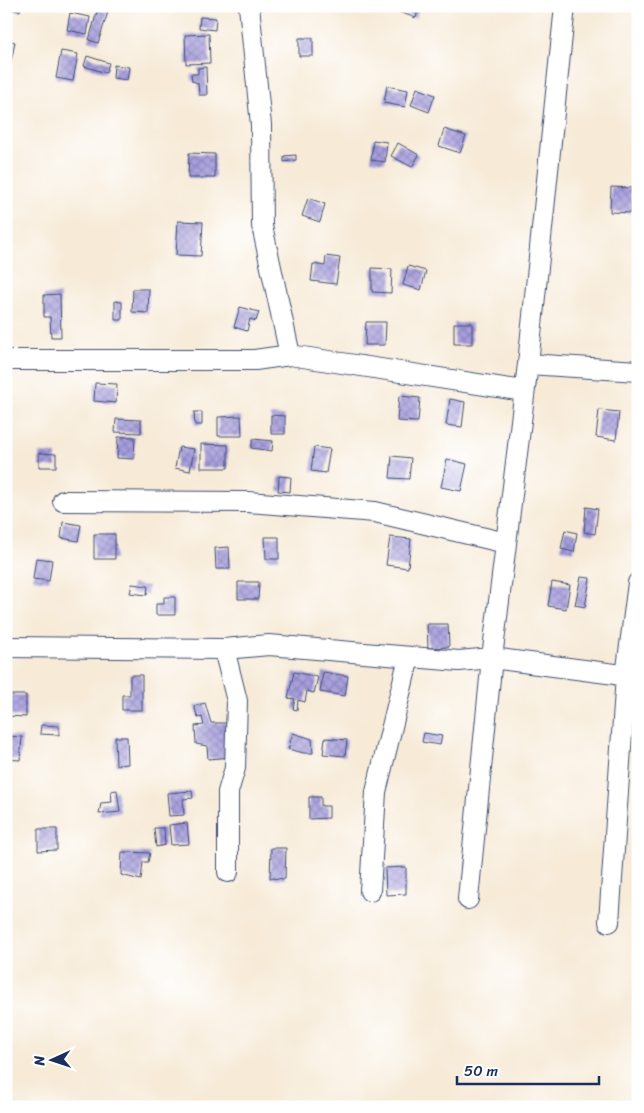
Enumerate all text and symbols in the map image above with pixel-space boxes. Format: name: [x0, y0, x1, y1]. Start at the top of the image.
north arrow: [28, 1036, 78, 1086]
scale bar: [457, 1053, 599, 1085]
text: N: [27, 1055, 52, 1067]
text: 50 m: [464, 1058, 499, 1084]

